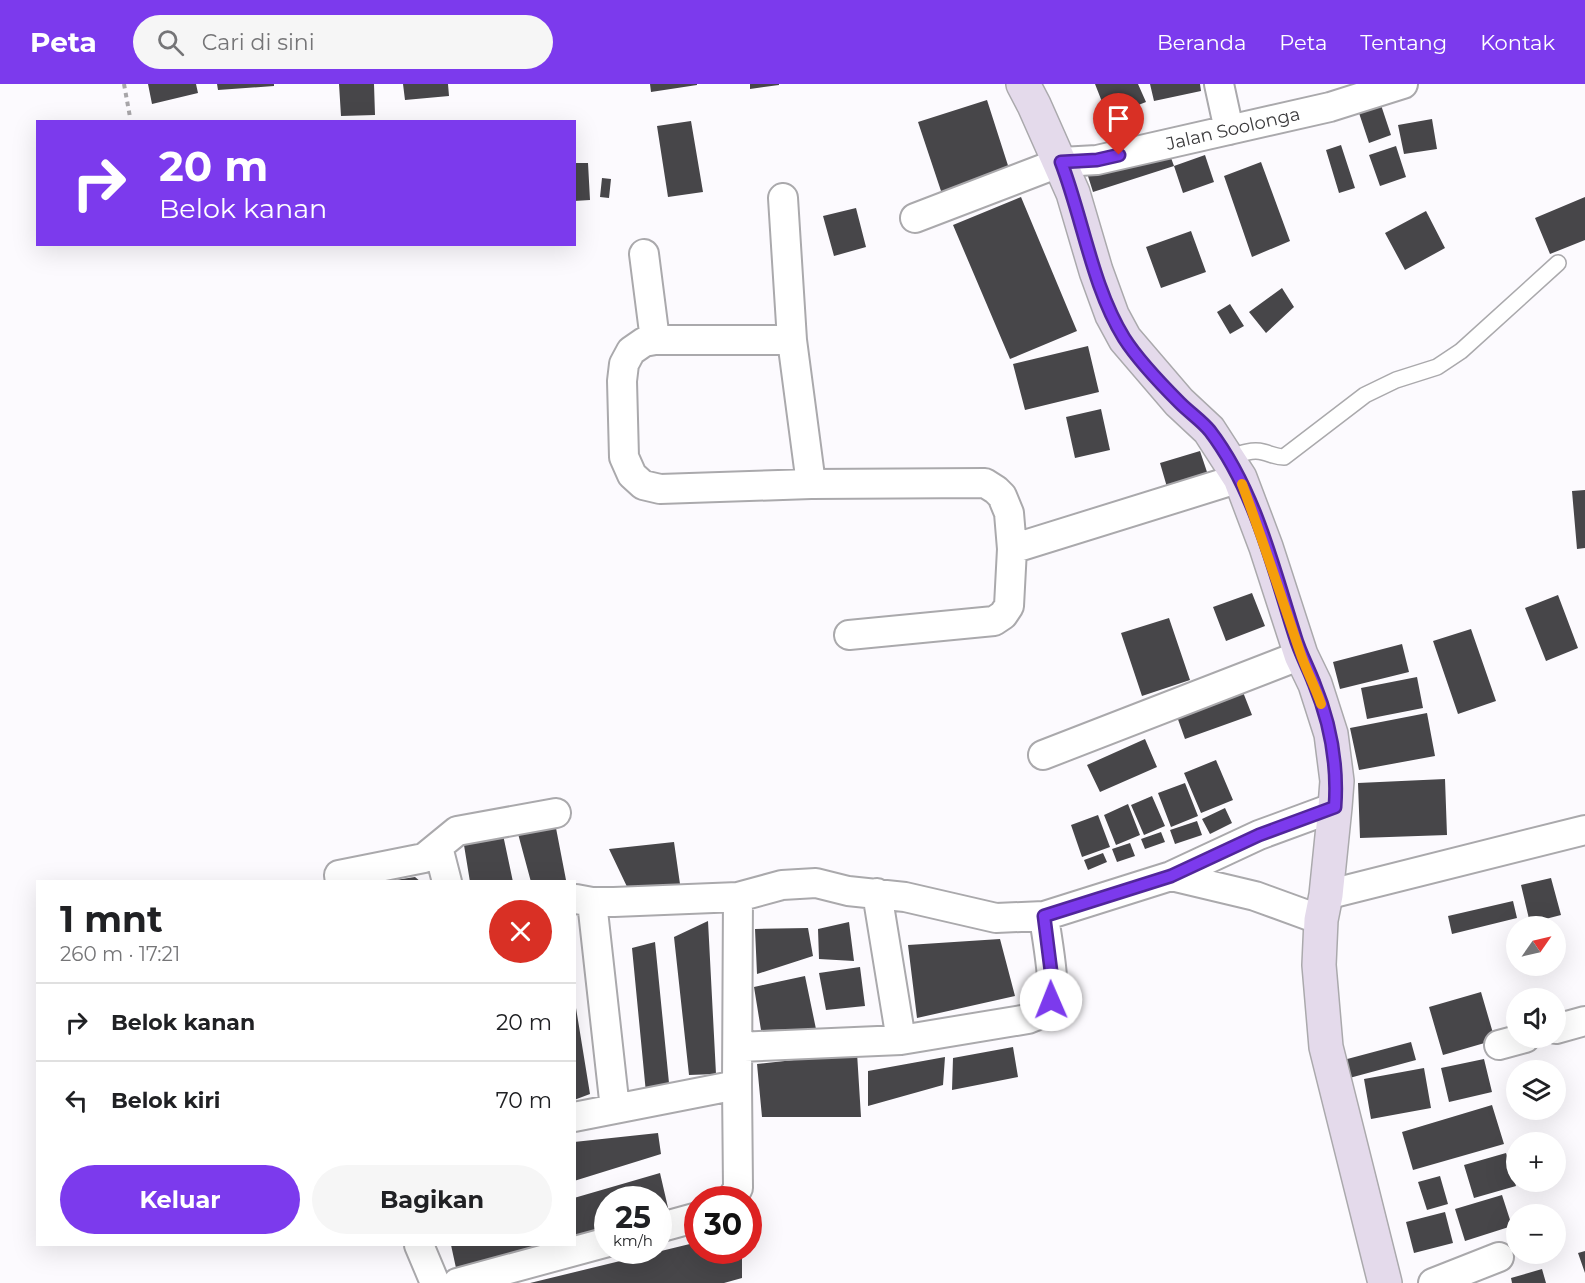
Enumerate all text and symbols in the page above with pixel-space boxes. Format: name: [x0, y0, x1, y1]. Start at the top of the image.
search box: [133, 15, 553, 69]
text: Peta: [30, 25, 97, 59]
icon: search: [154, 26, 187, 59]
text: Cari di sini: [202, 29, 315, 56]
text: Beranda: [1157, 30, 1246, 55]
text: Peta: [1279, 30, 1327, 55]
text: Tentang: [1360, 30, 1447, 55]
text: Kontak: [1480, 30, 1555, 55]
pin: [1093, 93, 1144, 155]
icon: arrive: [1102, 102, 1135, 135]
street label: Jalan Soolonga: [1163, 103, 1302, 155]
text: 20 m: [159, 140, 268, 192]
icon: right: [60, 144, 138, 222]
text: Belok kanan: [159, 192, 327, 225]
text: 1 mnt: [60, 897, 163, 941]
button: close: [489, 900, 552, 963]
north arrow: [1506, 916, 1566, 976]
map controls: [1506, 916, 1566, 1264]
text: 260 m · 17:21: [60, 942, 180, 966]
position arrow: [1019, 968, 1083, 1032]
button: sound: [1506, 988, 1566, 1048]
icon: right: [60, 1006, 93, 1039]
text: Belok kanan: [111, 1009, 255, 1036]
text: 20 m: [496, 1009, 552, 1036]
button: layers: [1506, 1060, 1566, 1120]
icon: left: [60, 1084, 93, 1117]
text: Belok kiri: [111, 1087, 220, 1114]
text: 70 m: [496, 1087, 552, 1114]
button: +: [1506, 1132, 1566, 1192]
button: Keluar: [60, 1165, 300, 1234]
button: Bagikan: [312, 1165, 552, 1234]
speed limit sign: 30: [684, 1186, 762, 1264]
text: 25: [615, 1199, 651, 1236]
button: −: [1506, 1204, 1566, 1264]
text: km/h: [613, 1231, 653, 1250]

